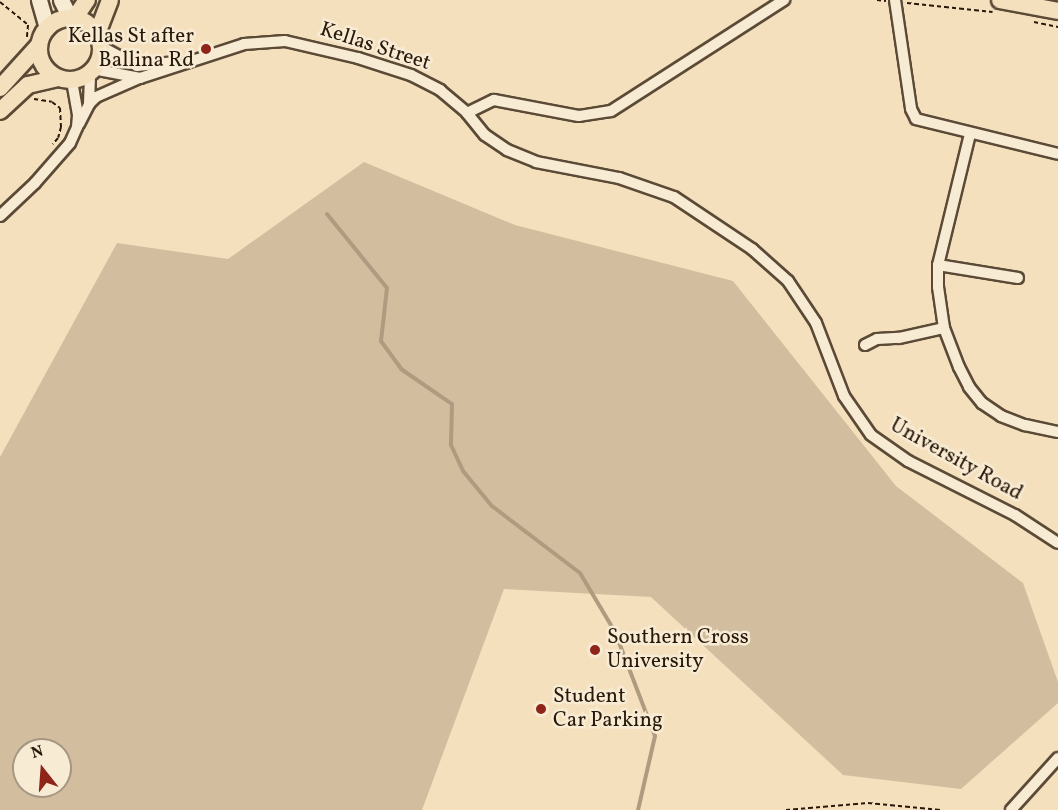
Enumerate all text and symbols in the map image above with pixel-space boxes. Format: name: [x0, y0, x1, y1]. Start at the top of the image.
street label: Kellas Street: [317, 17, 433, 77]
place label: Kellas St after Ballina Rd: [68, 24, 194, 74]
marker: Kellas St after Ballina Rd: [199, 42, 213, 56]
street label: University Road: [885, 413, 1027, 507]
place label: Southern Cross University: [607, 625, 749, 675]
marker: Southern Cross University: [588, 643, 602, 657]
place label: Student Car Parking: [553, 684, 663, 734]
marker: Student Car Parking: [534, 702, 548, 716]
north arrow: [12, 738, 72, 798]
text: N: [29, 740, 46, 765]

